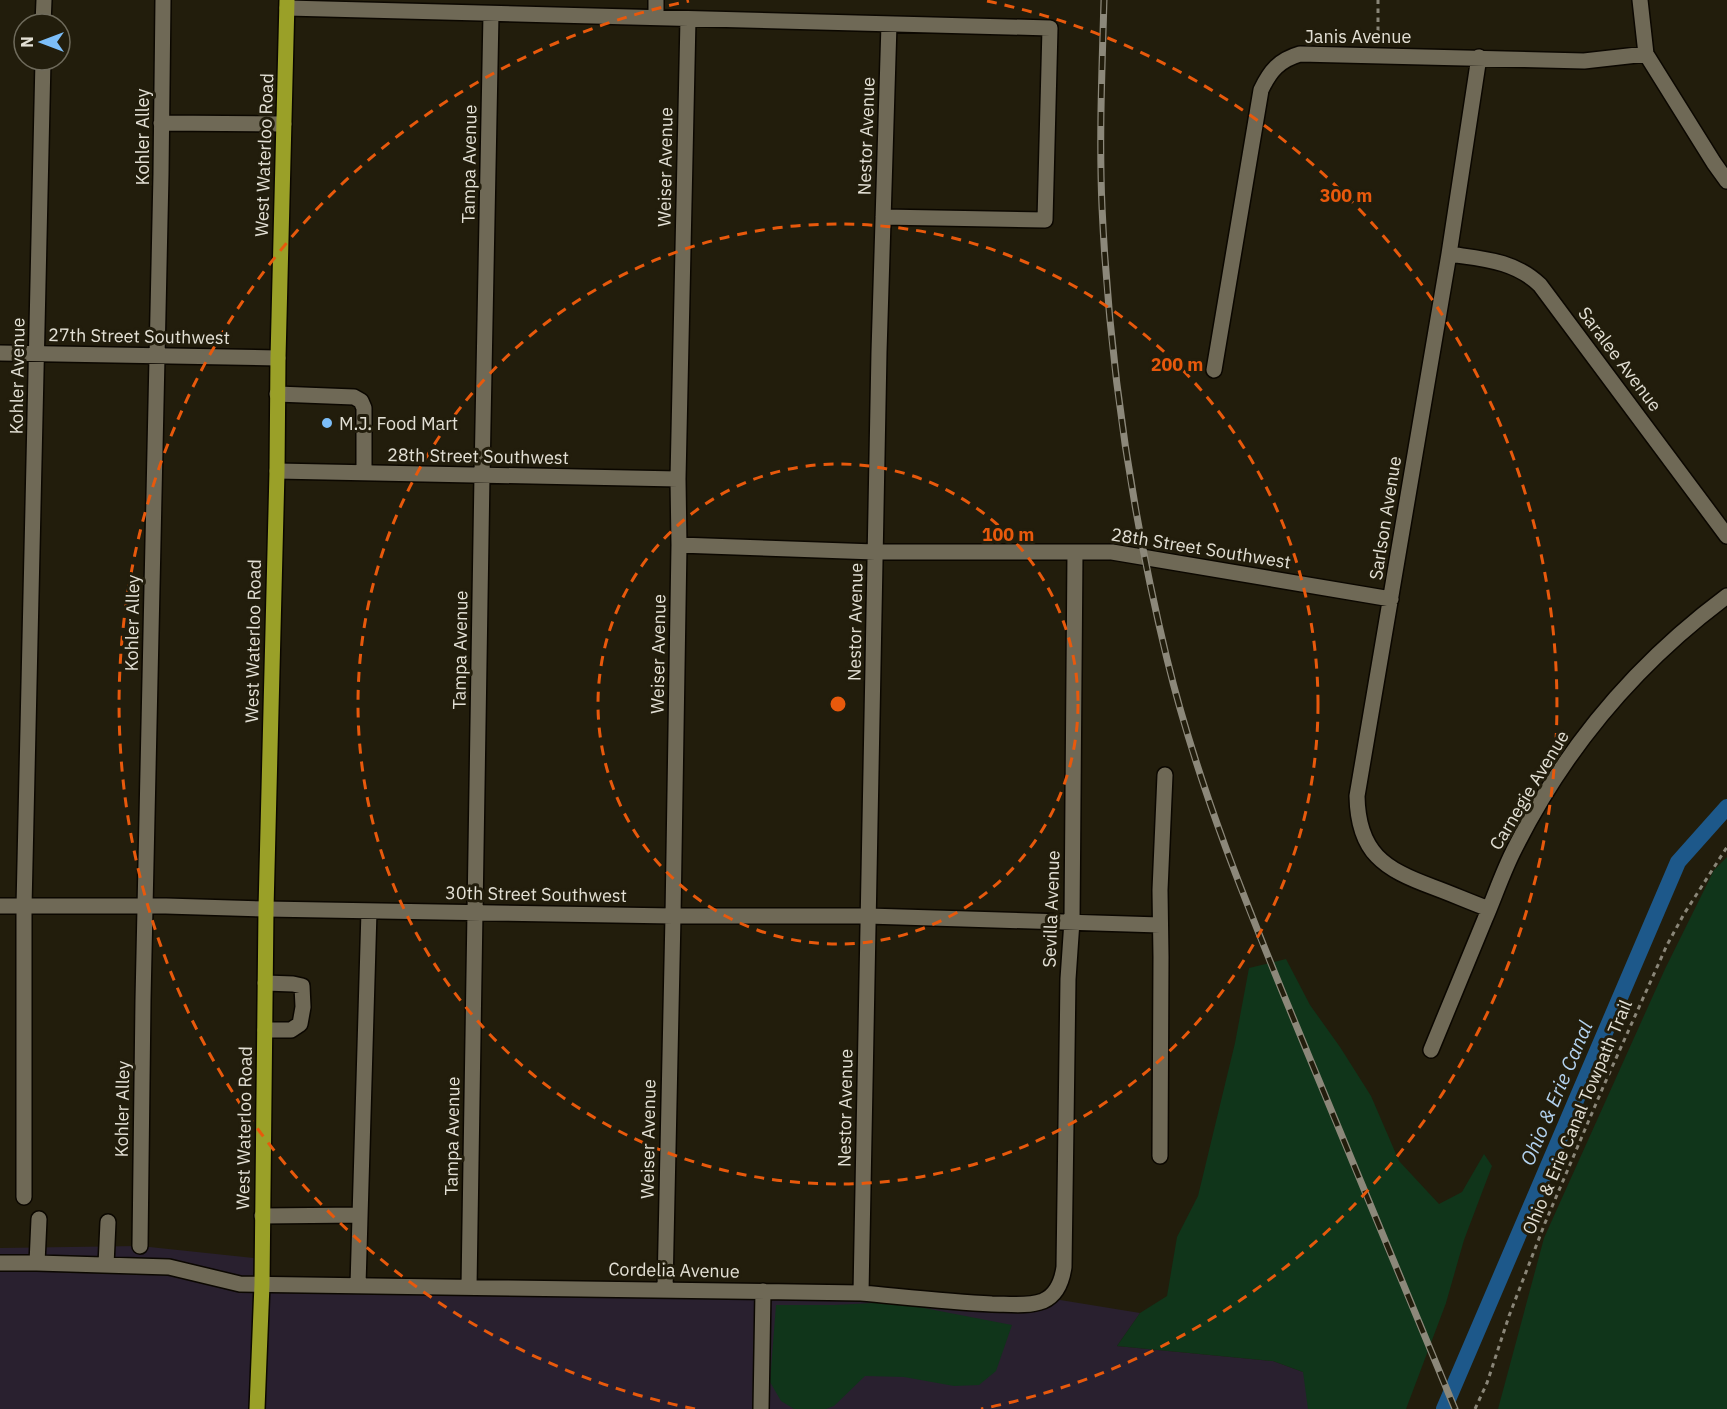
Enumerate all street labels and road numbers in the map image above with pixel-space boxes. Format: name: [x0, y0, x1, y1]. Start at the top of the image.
street label: Janis Avenue: [1305, 25, 1411, 48]
street label: West Waterloo Road: [250, 73, 278, 237]
street label: Nestor Avenue: [852, 76, 880, 196]
street label: Kohler Alley: [131, 89, 154, 185]
street label: Tampa Avenue: [456, 104, 482, 224]
street label: Weiser Avenue: [652, 107, 678, 227]
street label: Saralee Avenue: [1573, 302, 1667, 416]
street label: Kohler Avenue: [4, 317, 30, 435]
street label: 27th Street Southwest: [48, 323, 230, 349]
street label: 28th Street Southwest: [387, 443, 569, 469]
street label: Sarlson Avenue: [1364, 454, 1406, 582]
street label: 28th Street Southwest: [1109, 522, 1293, 574]
street label: West Waterloo Road: [240, 559, 266, 723]
street label: Nestor Avenue: [842, 562, 868, 681]
street label: Kohler Alley: [120, 574, 144, 672]
street label: Tampa Avenue: [447, 590, 473, 710]
street label: Weiser Avenue: [645, 594, 671, 714]
street label: Carnegie Avenue: [1484, 726, 1574, 854]
street label: Sevilla Avenue: [1037, 850, 1065, 968]
street label: 30th Street Southwest: [445, 881, 627, 907]
street label: Ohio & Erie Canal Towpath Trail: [1517, 996, 1637, 1238]
street label: West Waterloo Road: [231, 1046, 257, 1210]
street label: Nestor Avenue: [832, 1048, 858, 1167]
street label: Kohler Alley: [110, 1060, 134, 1158]
street label: Tampa Avenue: [439, 1076, 465, 1196]
street label: Weiser Avenue: [635, 1079, 661, 1199]
street label: Cordelia Avenue: [608, 1257, 740, 1283]

